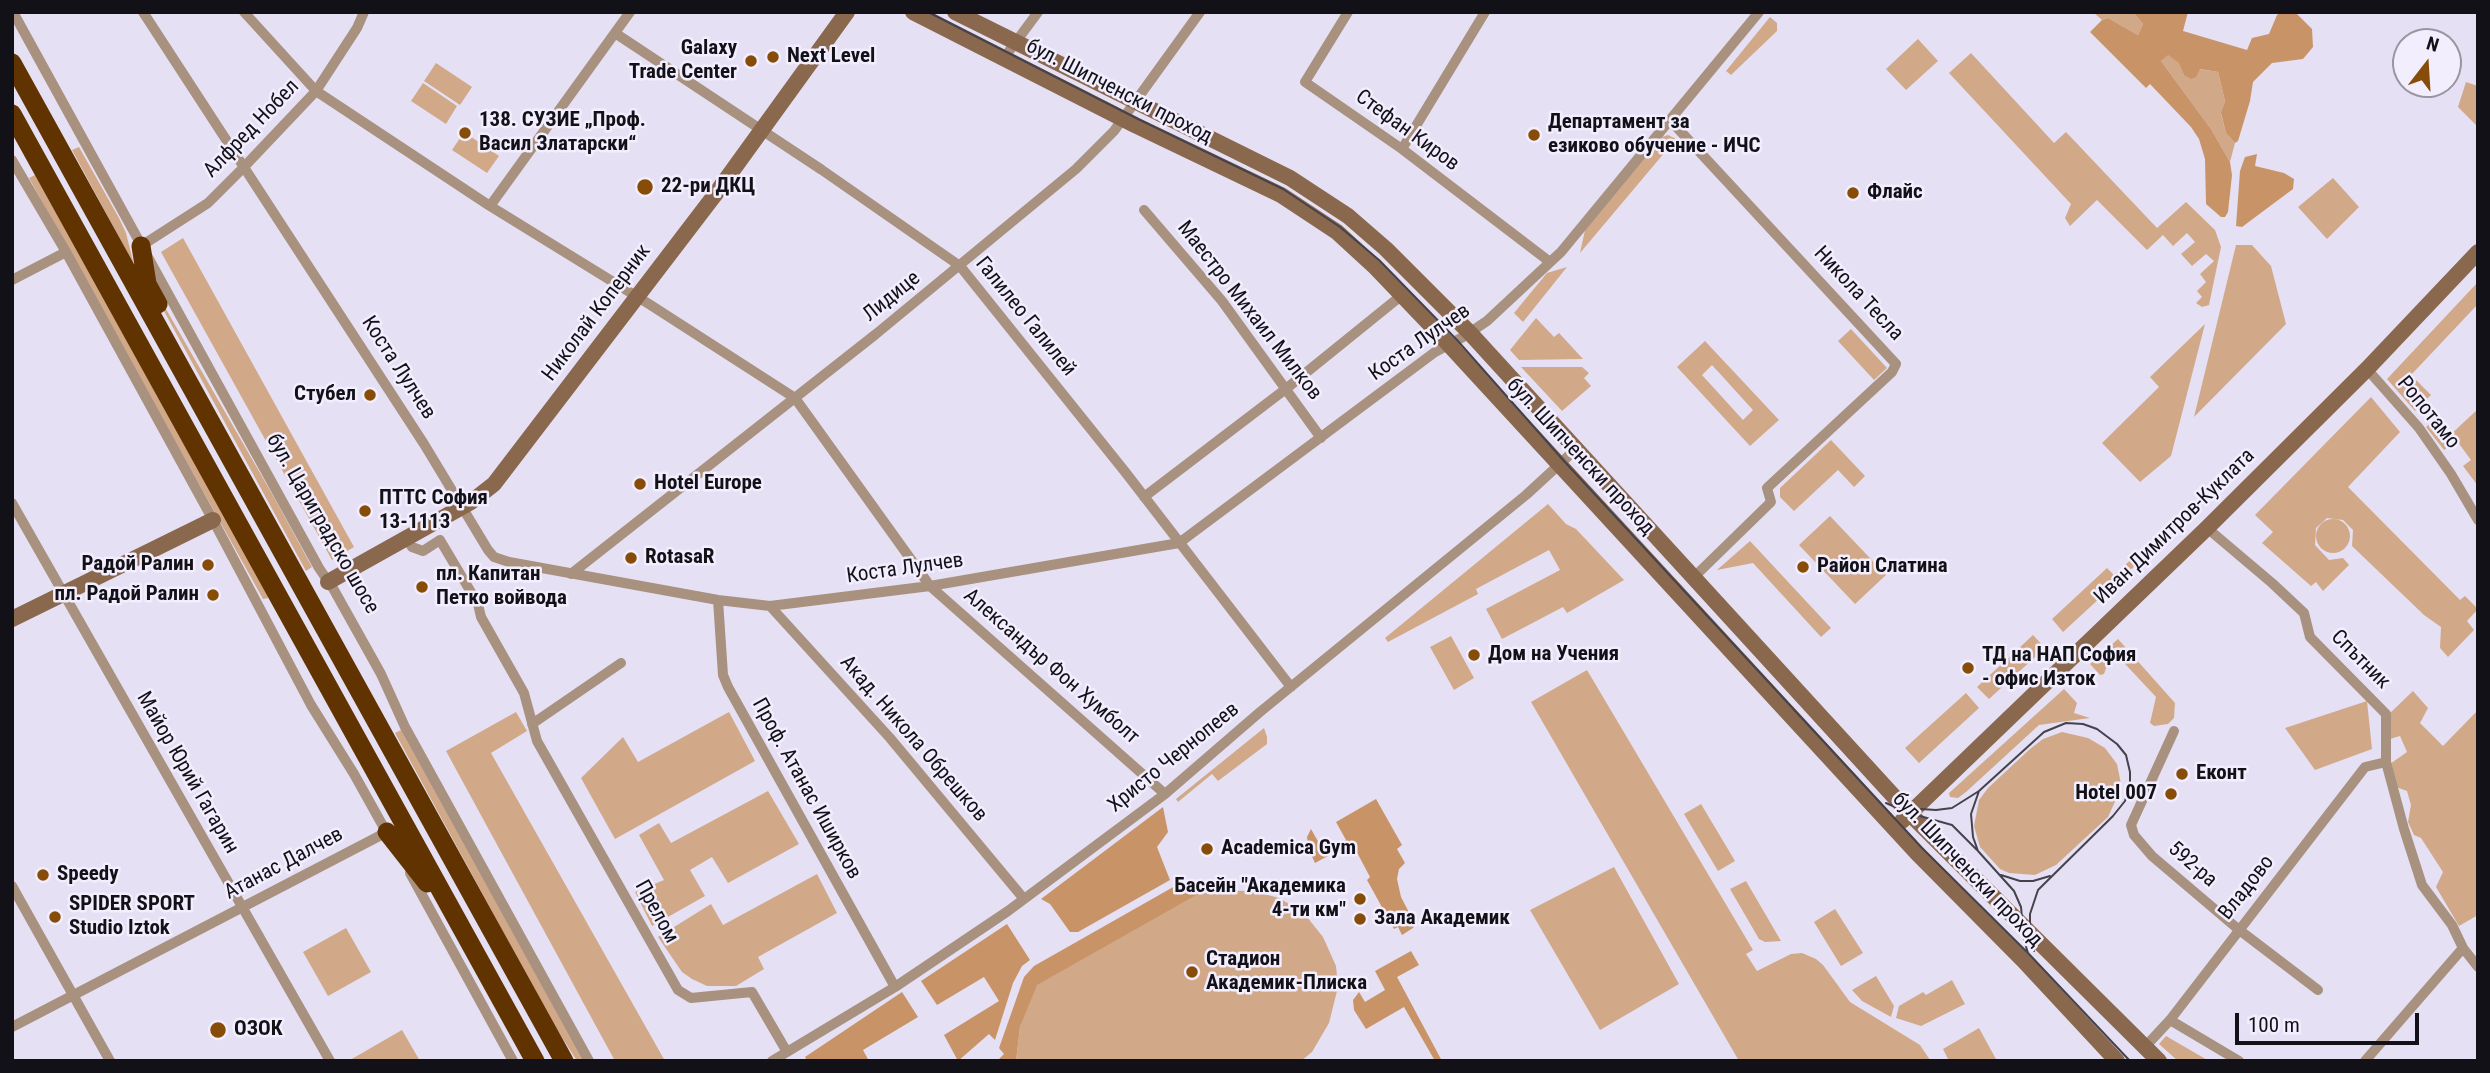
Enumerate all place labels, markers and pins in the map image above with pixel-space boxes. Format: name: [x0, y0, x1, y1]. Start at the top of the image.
place label: Galaxy Trade Center: [629, 36, 737, 86]
place label: Next Level: [787, 44, 875, 70]
marker: Next Level: [765, 49, 781, 65]
marker: Galaxy Trade Center: [743, 53, 759, 69]
place label: 138. СУЗИЕ „Проф. Васил Златарски“: [479, 108, 646, 158]
place label: Департамент за езиково обучение - ИЧС: [1548, 110, 1760, 160]
marker: 138. СУЗИЕ „Проф. Васил Златарски“: [457, 125, 473, 141]
marker: Департамент за езиково обучение - ИЧС: [1526, 127, 1542, 143]
place label: 22-ри ДКЦ: [661, 174, 755, 200]
marker: 22-ри ДКЦ: [635, 177, 655, 197]
place label: Флайс: [1867, 180, 1923, 206]
marker: Флайс: [1845, 185, 1861, 201]
place label: Стубел: [294, 382, 356, 408]
marker: Стубел: [362, 387, 378, 403]
place label: Hotel Europe: [654, 471, 762, 497]
marker: Hotel Europe: [632, 476, 648, 492]
place label: ПТТС София 13-1113: [379, 486, 488, 536]
marker: ПТТС София 13-1113: [357, 503, 373, 519]
place label: RotasaR: [645, 545, 714, 571]
marker: RotasaR: [623, 550, 639, 566]
place label: Радой Ралин: [81, 552, 194, 578]
place label: Район Слатина: [1817, 554, 1948, 580]
marker: Радой Ралин: [200, 557, 216, 573]
marker: Район Слатина: [1795, 559, 1811, 575]
place label: пл. Капитан Петко войвода: [436, 562, 567, 612]
marker: пл. Капитан Петко войвода: [414, 579, 430, 595]
place label: пл. Радой Ралин: [54, 582, 199, 608]
marker: пл. Радой Ралин: [205, 587, 221, 603]
place label: Дом на Учения: [1488, 642, 1619, 668]
place label: ТД на НАП София - офис Изток: [1982, 643, 2136, 693]
marker: Дом на Учения: [1466, 647, 1482, 663]
marker: ТД на НАП София - офис Изток: [1960, 660, 1976, 676]
place label: Еконт: [2196, 761, 2247, 787]
marker: Еконт: [2174, 766, 2190, 782]
place label: Hotel 007: [2075, 781, 2157, 807]
marker: Hotel 007: [2163, 786, 2179, 802]
place label: Academica Gym: [1221, 836, 1356, 862]
marker: Academica Gym: [1199, 841, 1215, 857]
place label: Speedy: [57, 862, 119, 888]
marker: Speedy: [35, 867, 51, 883]
place label: Басейн "Академика 4-ти км": [1174, 874, 1346, 924]
marker: Басейн "Академика 4-ти км": [1352, 891, 1368, 907]
place label: SPIDER SPORT Studio Iztok: [69, 892, 195, 942]
place label: Зала Академик: [1374, 906, 1510, 932]
marker: SPIDER SPORT Studio Iztok: [47, 909, 63, 925]
marker: Зала Академик: [1352, 911, 1368, 927]
place label: Стадион Академик-Плиска: [1206, 947, 1367, 997]
marker: Стадион Академик-Плиска: [1184, 964, 1200, 980]
place label: ОЗОК: [234, 1017, 283, 1043]
marker: ОЗОК: [208, 1020, 228, 1040]

